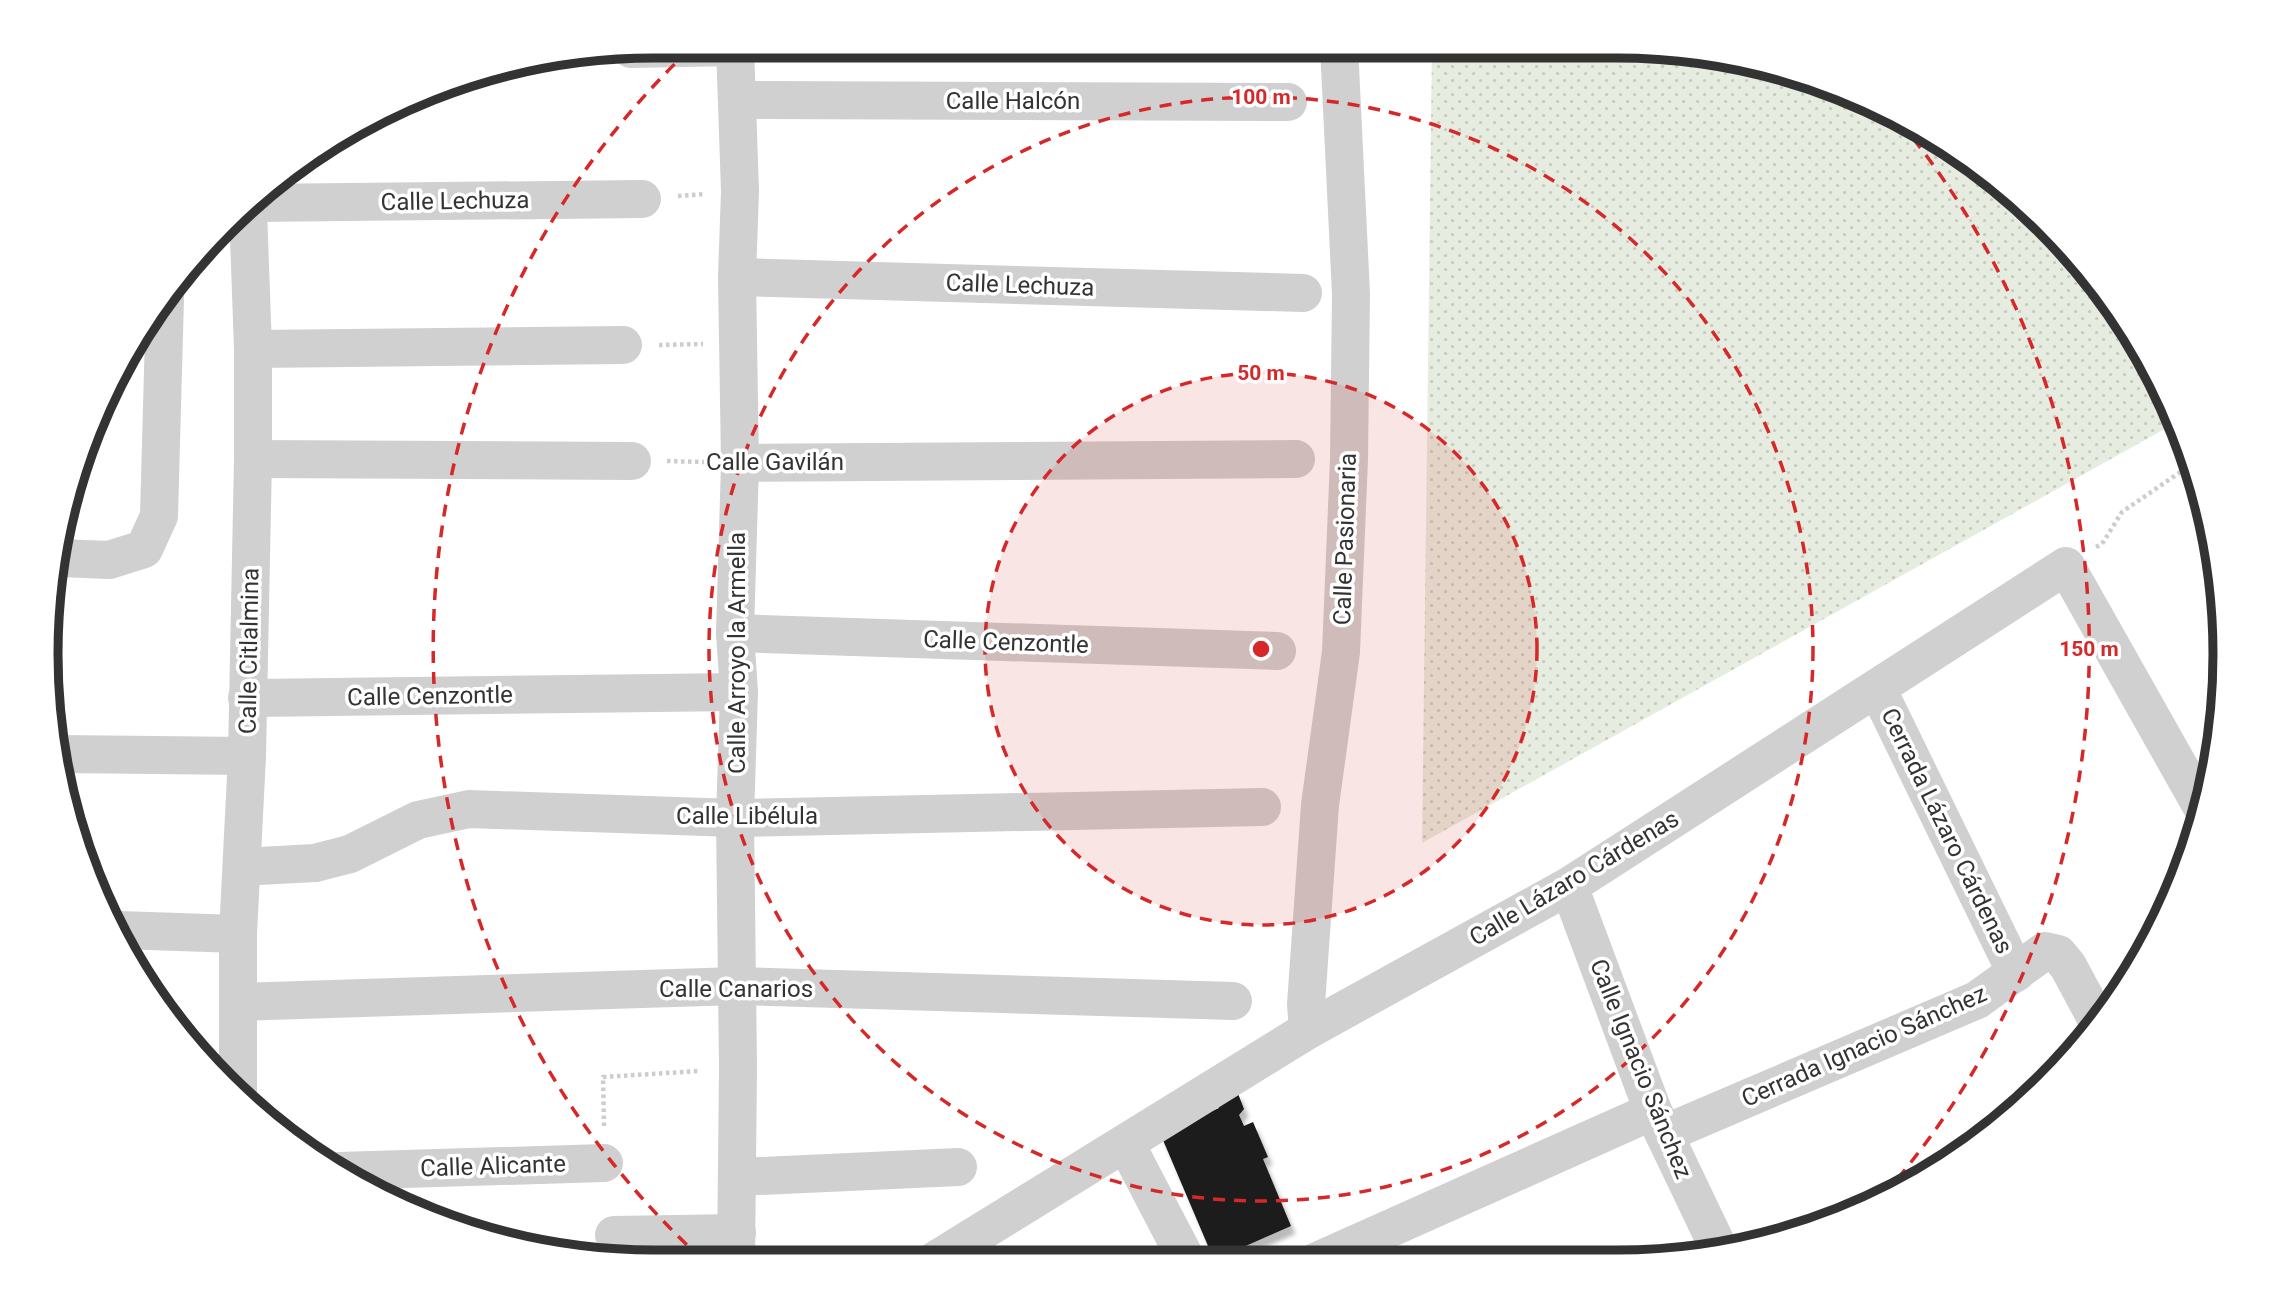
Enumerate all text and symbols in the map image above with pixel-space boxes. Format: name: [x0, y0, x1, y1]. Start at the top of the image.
text: 100 m: [1231, 85, 1291, 109]
street label: Calle Halcón: [946, 87, 1080, 115]
street label: Calle Lechuza: [380, 186, 530, 216]
street label: Calle Lechuza: [945, 268, 1095, 302]
text: 50 m: [1237, 361, 1285, 385]
street label: Calle Gavilán: [706, 448, 844, 476]
street label: Calle Pasionaria: [1328, 452, 1362, 626]
street label: Calle Arroyo la Armella: [723, 532, 751, 774]
street label: Calle Citlalmina: [234, 568, 264, 734]
street label: Calle Cenzontle: [923, 625, 1089, 659]
centre of rings: [1249, 637, 1273, 661]
text: 150 m: [2059, 637, 2119, 661]
street label: Calle Cenzontle: [347, 681, 513, 711]
street label: Cerrada Lázaro Cárdenas: [1875, 704, 2019, 958]
street label: Calle Libélula: [676, 802, 818, 830]
street label: Calle Lázaro Cárdenas: [1464, 804, 1684, 952]
street label: Calle Ignacio Sánchez: [1584, 955, 1698, 1183]
street label: Calle Canarios: [659, 975, 813, 1003]
street label: Cerrada Ignacio Sánchez: [1737, 979, 1991, 1113]
street label: Calle Alicante: [420, 1149, 566, 1183]

